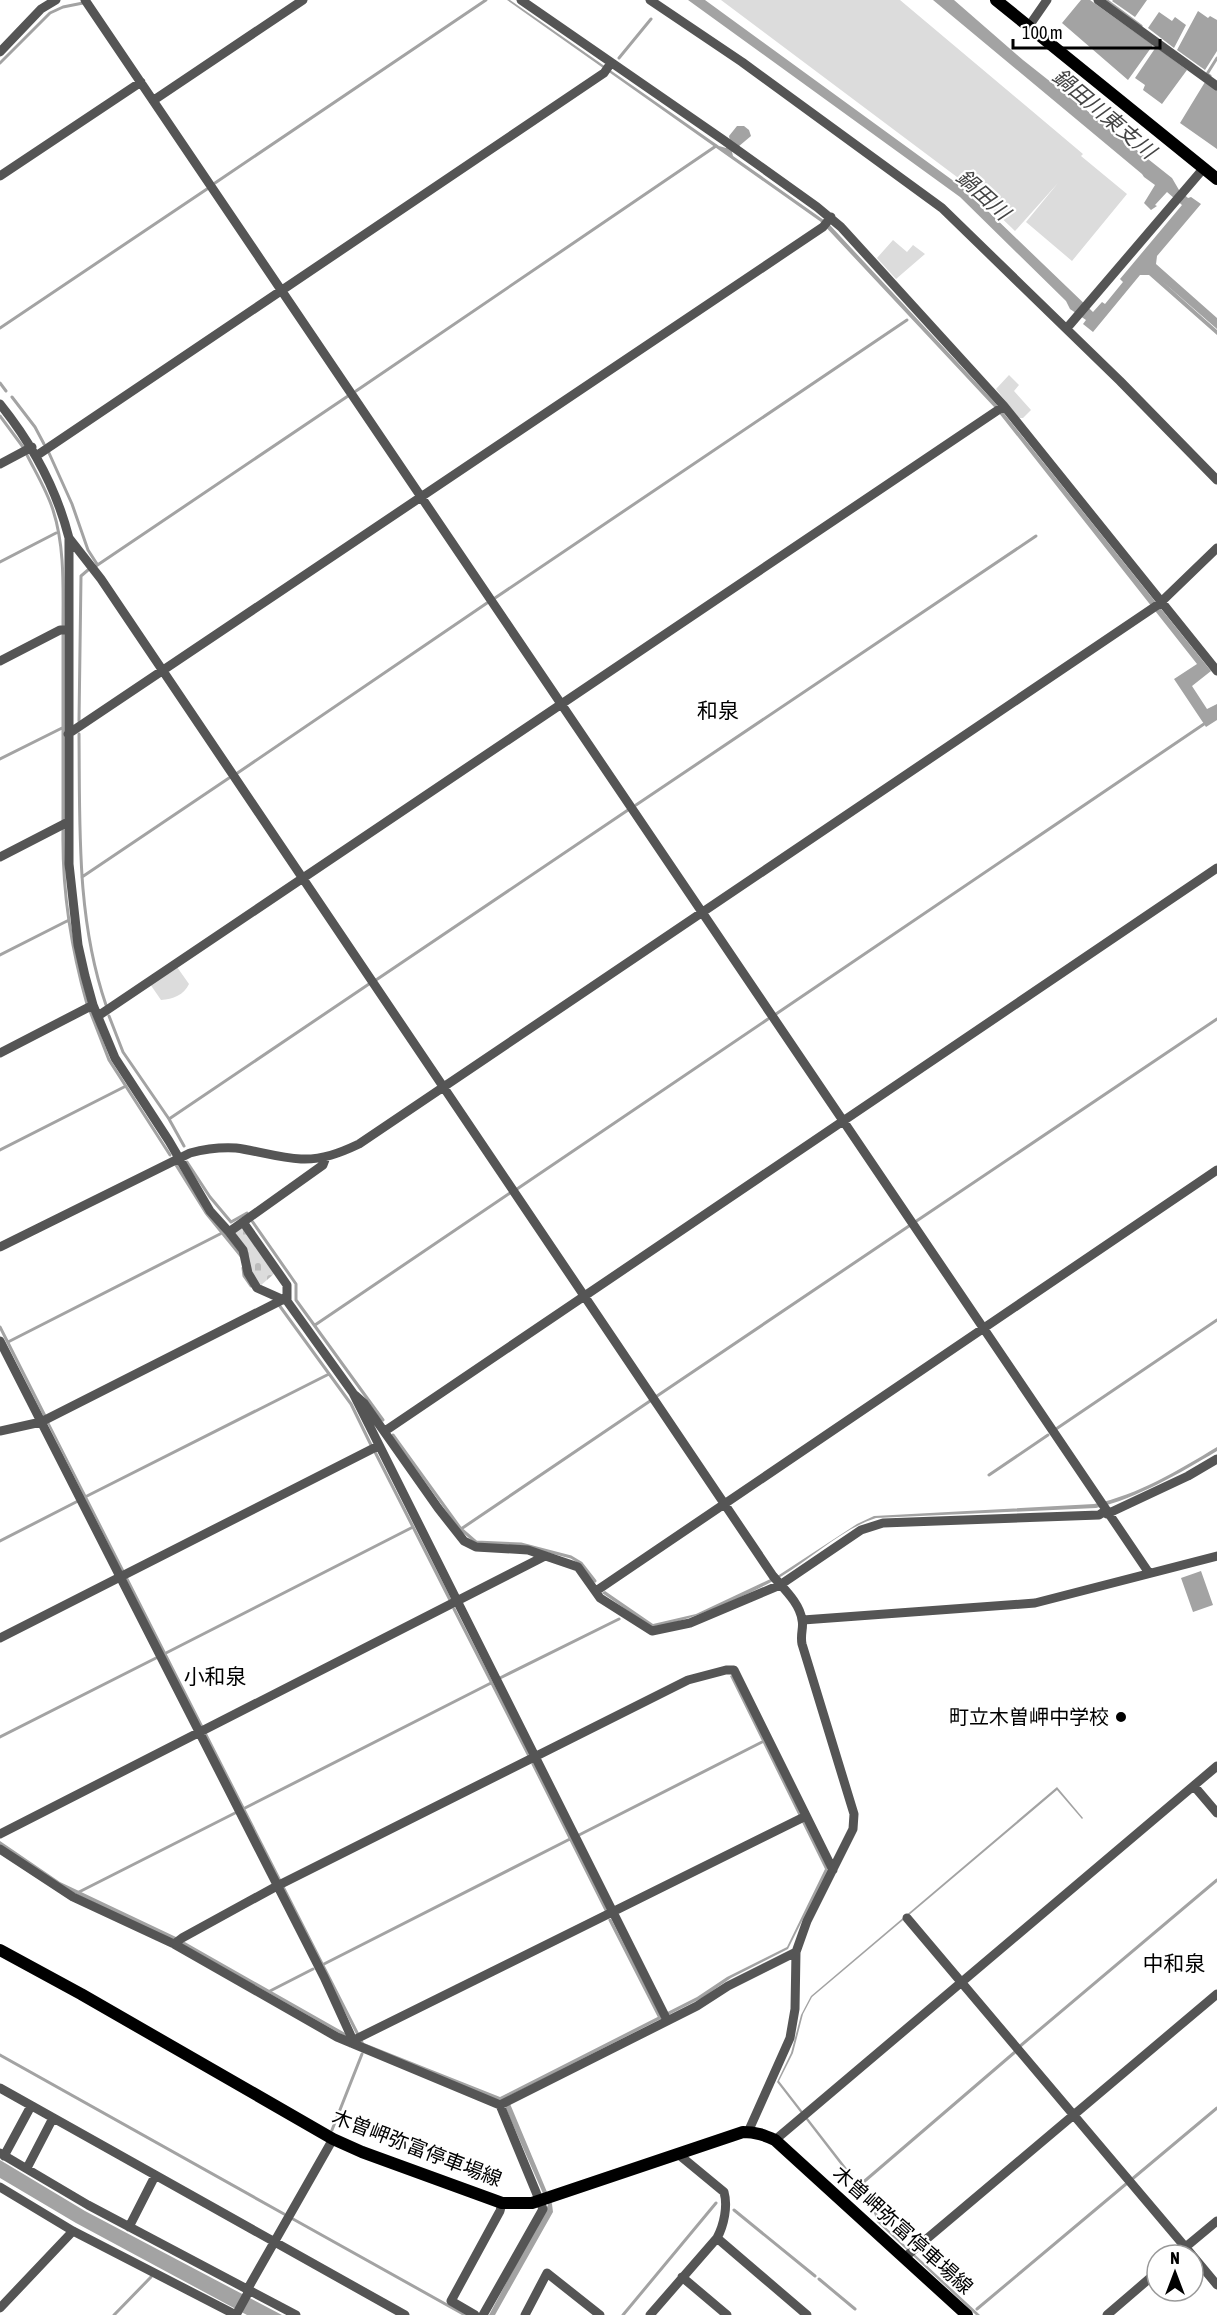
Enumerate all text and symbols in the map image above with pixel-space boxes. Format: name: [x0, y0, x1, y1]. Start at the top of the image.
scale bar: [1013, 12, 1160, 50]
text: 100 m: [1022, 22, 1063, 43]
water label: 鍋田川東支川: [1049, 64, 1162, 164]
water label: 鍋田川: [952, 164, 1017, 226]
district label: 和泉: [697, 698, 739, 722]
district label: 小和泉: [184, 1664, 247, 1688]
place label: 町立木曽岬中学校: [949, 1705, 1109, 1728]
marker: 町立木曽岬中学校: [1114, 1710, 1128, 1724]
district label: 中和泉: [1143, 1951, 1206, 1975]
street label: 木曽岬弥富停車場線: [329, 2105, 505, 2191]
street label: 木曽岬弥富停車場線: [829, 2161, 978, 2298]
north arrow: [1145, 2243, 1205, 2303]
text: N: [1170, 2249, 1180, 2267]

